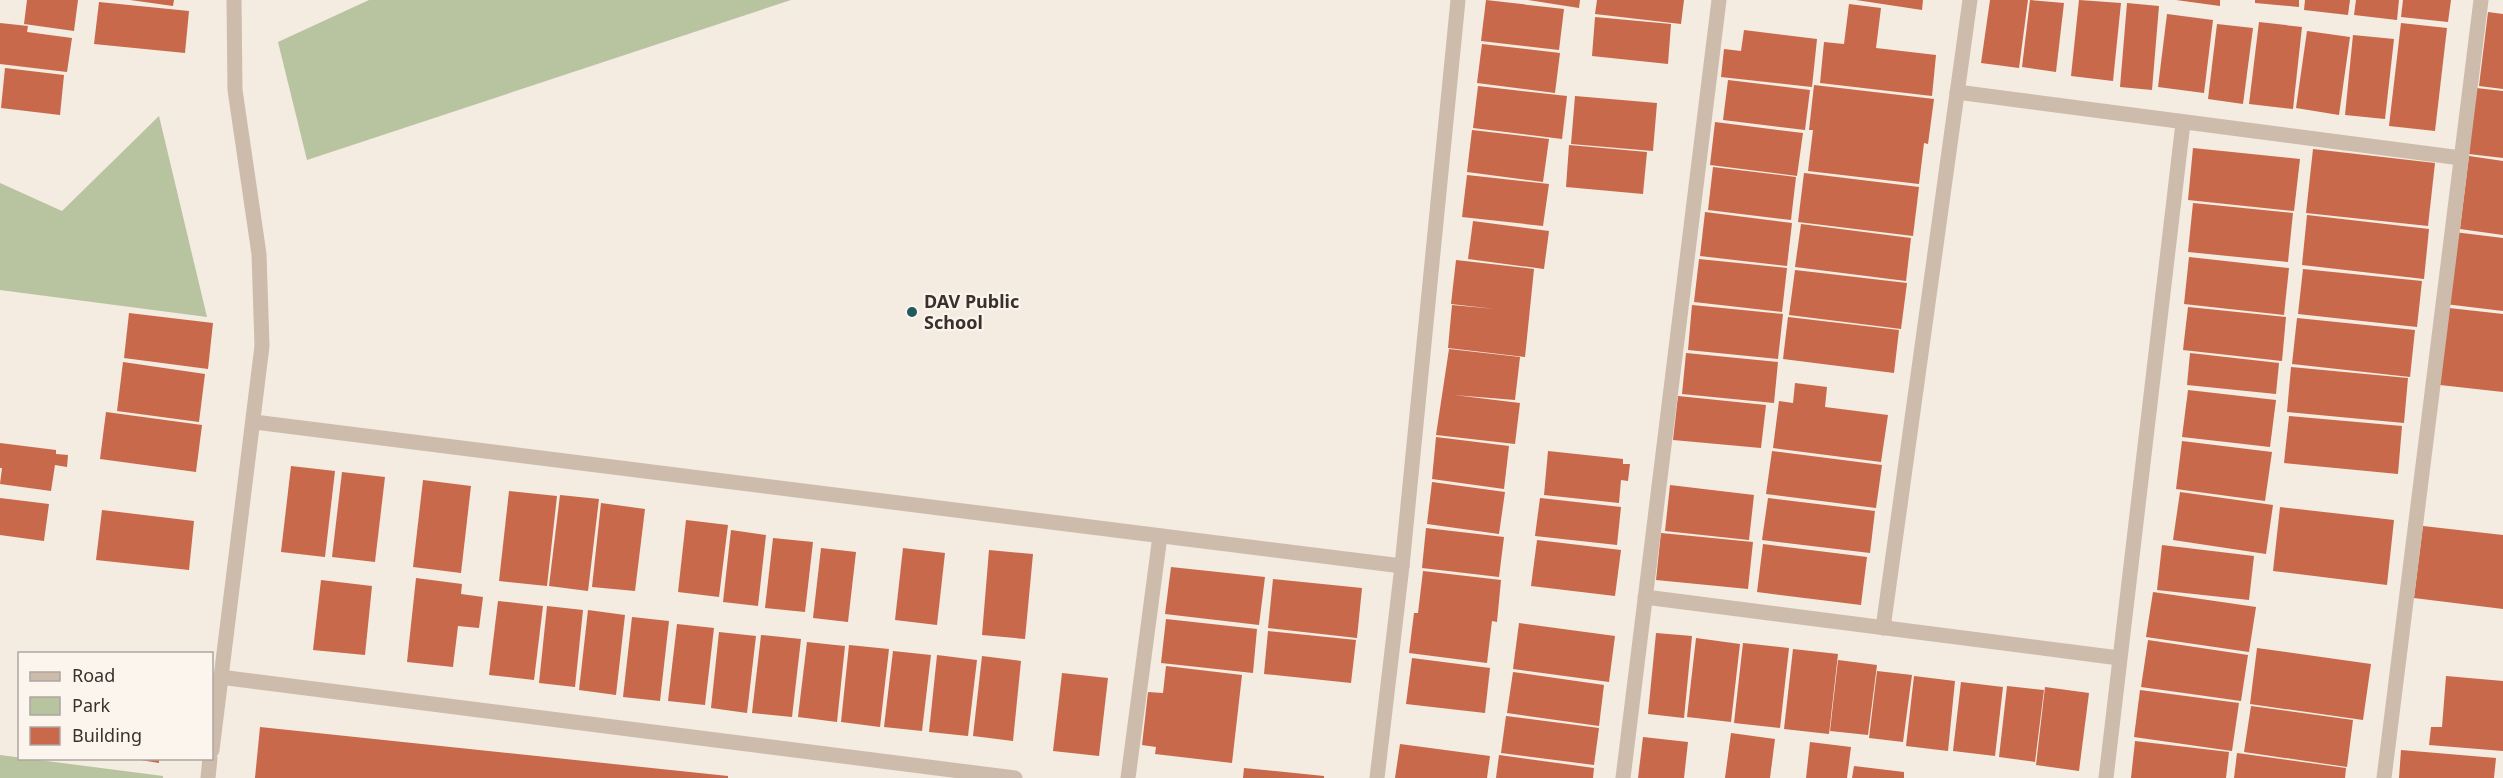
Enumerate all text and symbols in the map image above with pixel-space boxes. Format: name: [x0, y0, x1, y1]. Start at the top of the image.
place label: DAV Public School: [924, 289, 1019, 334]
marker: DAV Public School: [905, 305, 919, 319]
legend: [18, 652, 213, 760]
text: Road: [72, 663, 115, 687]
text: Park: [72, 693, 110, 717]
text: Building: [72, 723, 142, 747]

